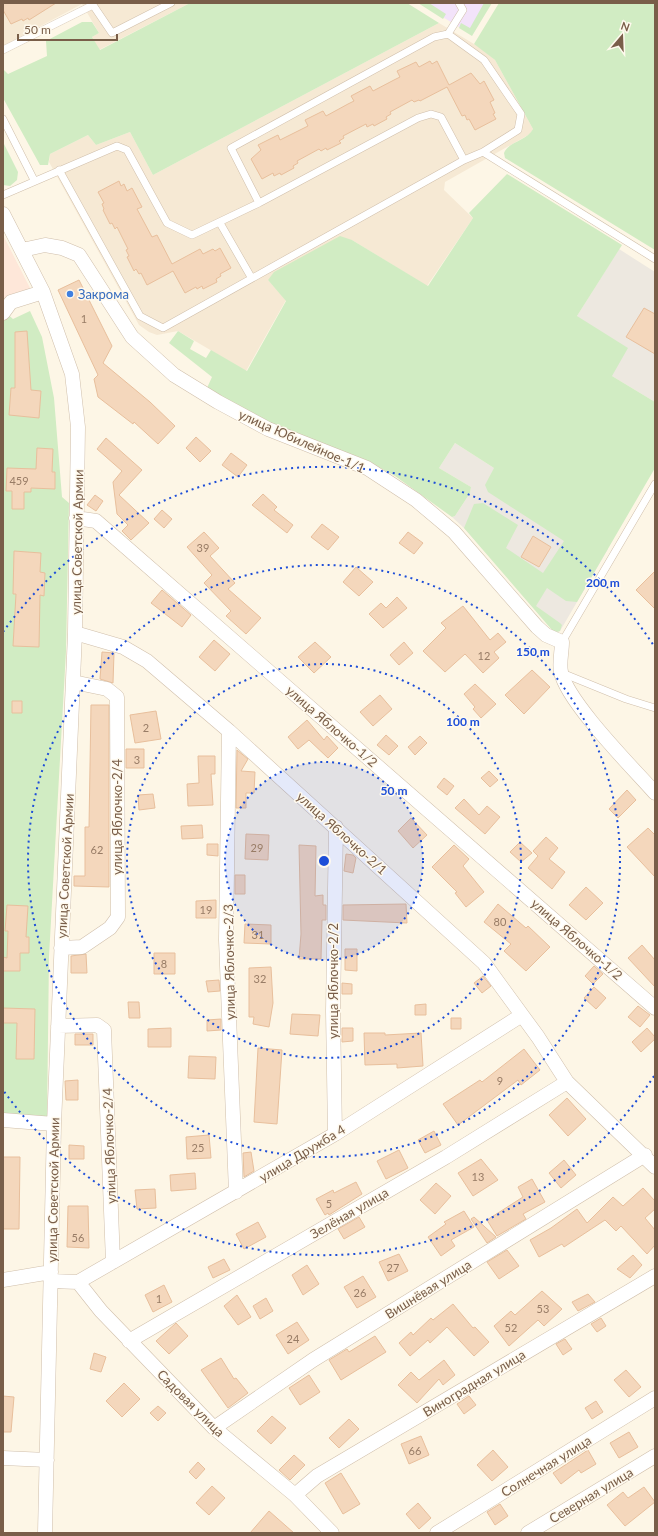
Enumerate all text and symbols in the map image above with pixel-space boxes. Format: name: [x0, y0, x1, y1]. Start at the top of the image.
scale bar: [18, 16, 117, 42]
north arrow: [602, 16, 642, 56]
text: N: [619, 19, 632, 34]
text: 50 m: [24, 22, 51, 37]
place label: Закрома: [78, 286, 129, 302]
marker: Закрома: [65, 289, 75, 299]
house number: 1: [81, 312, 87, 325]
street label: улица Юбилейное-1/1: [236, 406, 368, 476]
street label: улица Советской Армии: [68, 469, 86, 615]
house number: 459: [9, 474, 29, 487]
house number: 39: [197, 541, 209, 554]
text: 200 m: [586, 575, 620, 590]
text: 150 m: [516, 644, 550, 659]
house number: 12: [478, 649, 490, 662]
street label: улица Яблочко-1/2: [283, 682, 381, 770]
text: 100 m: [446, 714, 480, 729]
house number: 2: [143, 721, 149, 734]
house number: 3: [134, 753, 140, 766]
street label: улица Яблочко-2/4: [109, 759, 125, 875]
text: 50 m: [381, 783, 407, 798]
street label: улица Яблочко-2/1: [294, 788, 390, 878]
street label: улица Советской Армии: [53, 793, 77, 939]
house number: 29: [251, 841, 263, 854]
house number: 62: [91, 843, 103, 856]
centre of rings: [317, 854, 331, 868]
street label: улица Яблочко-1/2: [528, 895, 626, 983]
house number: 19: [200, 903, 212, 916]
street label: улица Яблочко-2/3: [220, 904, 238, 1020]
house number: 80: [494, 915, 507, 928]
street label: улица Яблочко-2/2: [325, 923, 341, 1039]
house number: 31: [252, 928, 264, 941]
house number: 8: [161, 957, 167, 970]
house number: 32: [254, 972, 266, 985]
house number: 9: [497, 1074, 503, 1087]
street label: улица Яблочко-2/4: [99, 1087, 119, 1204]
street label: улица Советской Армии: [44, 1117, 62, 1263]
street label: улица Дружба 4: [256, 1121, 348, 1185]
house number: 25: [192, 1141, 204, 1154]
house number: 13: [472, 1170, 484, 1183]
street label: Зелёная улица: [307, 1184, 391, 1242]
house number: 5: [326, 1197, 332, 1210]
house number: 56: [72, 1231, 84, 1244]
street label: Вишнёвая улица: [382, 1256, 474, 1322]
house number: 27: [387, 1261, 399, 1274]
house number: 26: [354, 1286, 366, 1299]
house number: 1: [156, 1292, 162, 1305]
house number: 53: [537, 1302, 549, 1315]
house number: 52: [505, 1321, 517, 1334]
house number: 24: [287, 1332, 300, 1345]
street label: Виноградная улица: [420, 1346, 528, 1420]
street label: Садовая улица: [154, 1366, 228, 1440]
street label: Солнечная улица: [498, 1432, 594, 1500]
house number: 66: [409, 1444, 421, 1457]
street label: Северная улица: [546, 1464, 636, 1526]

